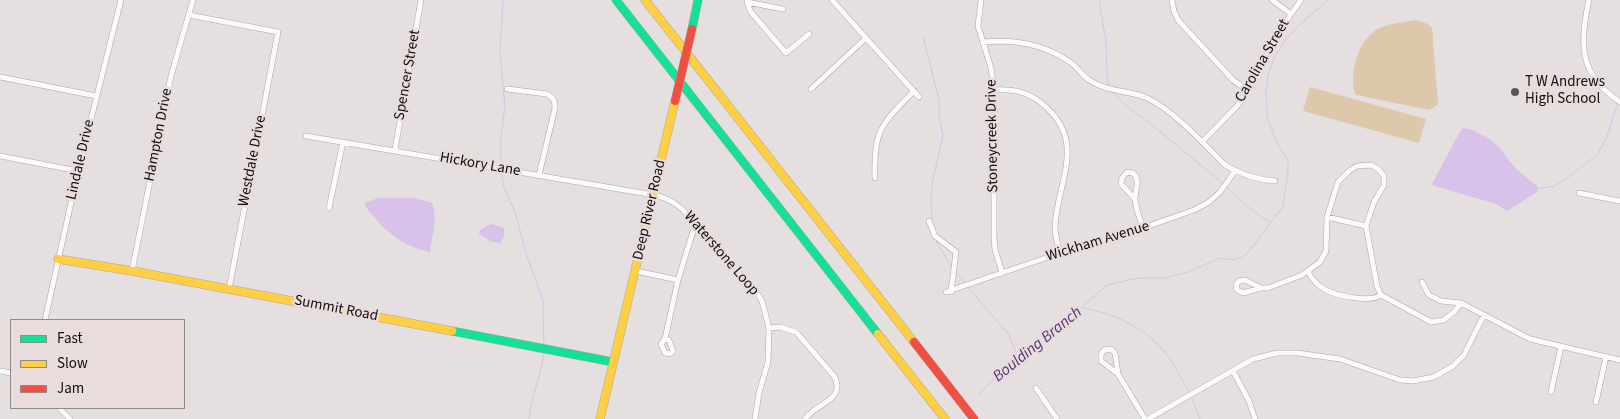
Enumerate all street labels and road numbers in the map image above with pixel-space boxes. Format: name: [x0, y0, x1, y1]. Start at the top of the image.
street label: Carolina Street: [1232, 16, 1294, 106]
street label: Spencer Street: [391, 28, 425, 122]
street label: Stoneycreek Drive: [983, 79, 1003, 193]
street label: Hampton Drive: [141, 87, 177, 183]
street label: Westdale Drive: [235, 114, 271, 208]
street label: Lindale Drive: [63, 118, 99, 202]
street label: Hickory Lane: [438, 149, 522, 181]
street label: Deep River Road: [630, 158, 670, 262]
street label: Waterstone Loop: [680, 208, 762, 300]
street label: Wickham Avenue: [1044, 218, 1152, 266]
street label: Summit Road: [293, 292, 379, 326]

